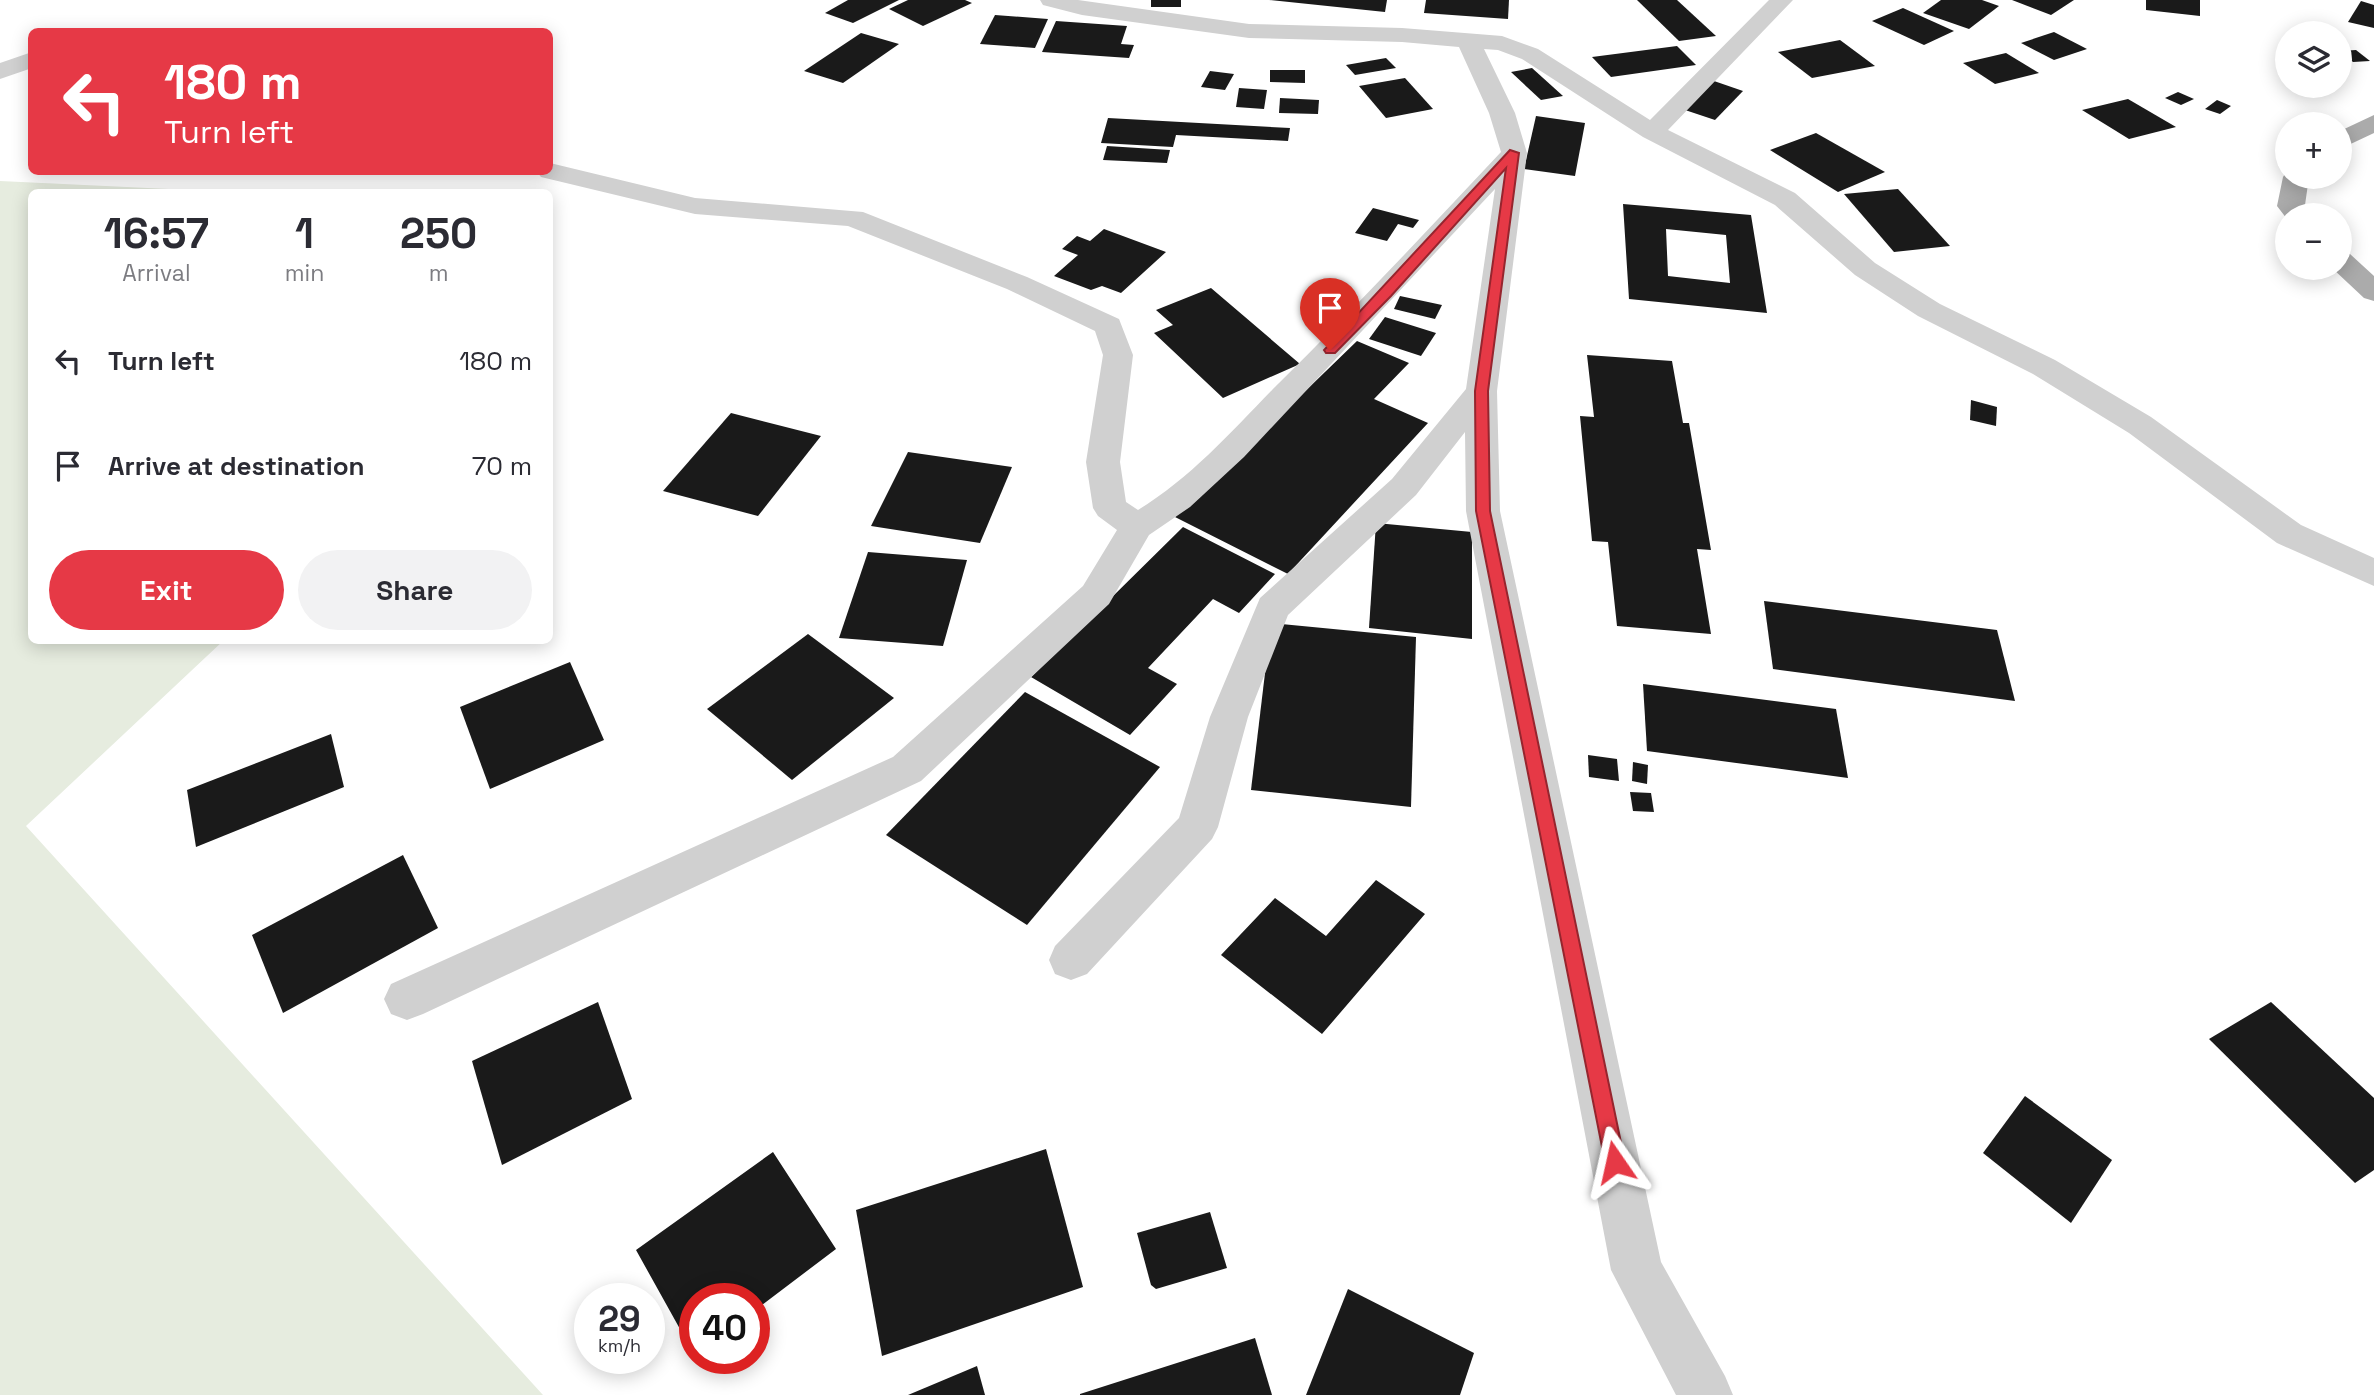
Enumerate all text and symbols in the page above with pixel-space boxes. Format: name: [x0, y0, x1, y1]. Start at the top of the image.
map controls: [2275, 21, 2352, 280]
button: layers: [2275, 21, 2352, 98]
text: 180 m: [164, 51, 302, 113]
icon: left: [49, 56, 140, 147]
text: Turn left: [164, 112, 294, 152]
button: +: [2275, 112, 2352, 189]
button: −: [2275, 203, 2352, 280]
text: 16:57: [104, 207, 209, 260]
text: 1: [295, 207, 314, 260]
text: 250: [400, 207, 477, 260]
text: Arrival: [122, 258, 191, 288]
text: min: [285, 258, 324, 288]
text: m: [429, 258, 449, 288]
pin: [1300, 278, 1360, 350]
icon: arrive: [1311, 289, 1349, 327]
icon: left: [49, 342, 87, 380]
text: Turn left: [108, 344, 215, 378]
text: 180 m: [459, 344, 532, 378]
icon: arrive: [49, 447, 87, 485]
text: Arrive at destination: [108, 449, 365, 483]
text: 70 m: [472, 449, 532, 483]
button: Exit: [49, 550, 284, 630]
button: Share: [298, 550, 532, 630]
position arrow: [1578, 1125, 1652, 1199]
speed limit sign: 40: [679, 1283, 770, 1374]
text: 29: [598, 1297, 641, 1341]
text: km/h: [598, 1334, 641, 1357]

